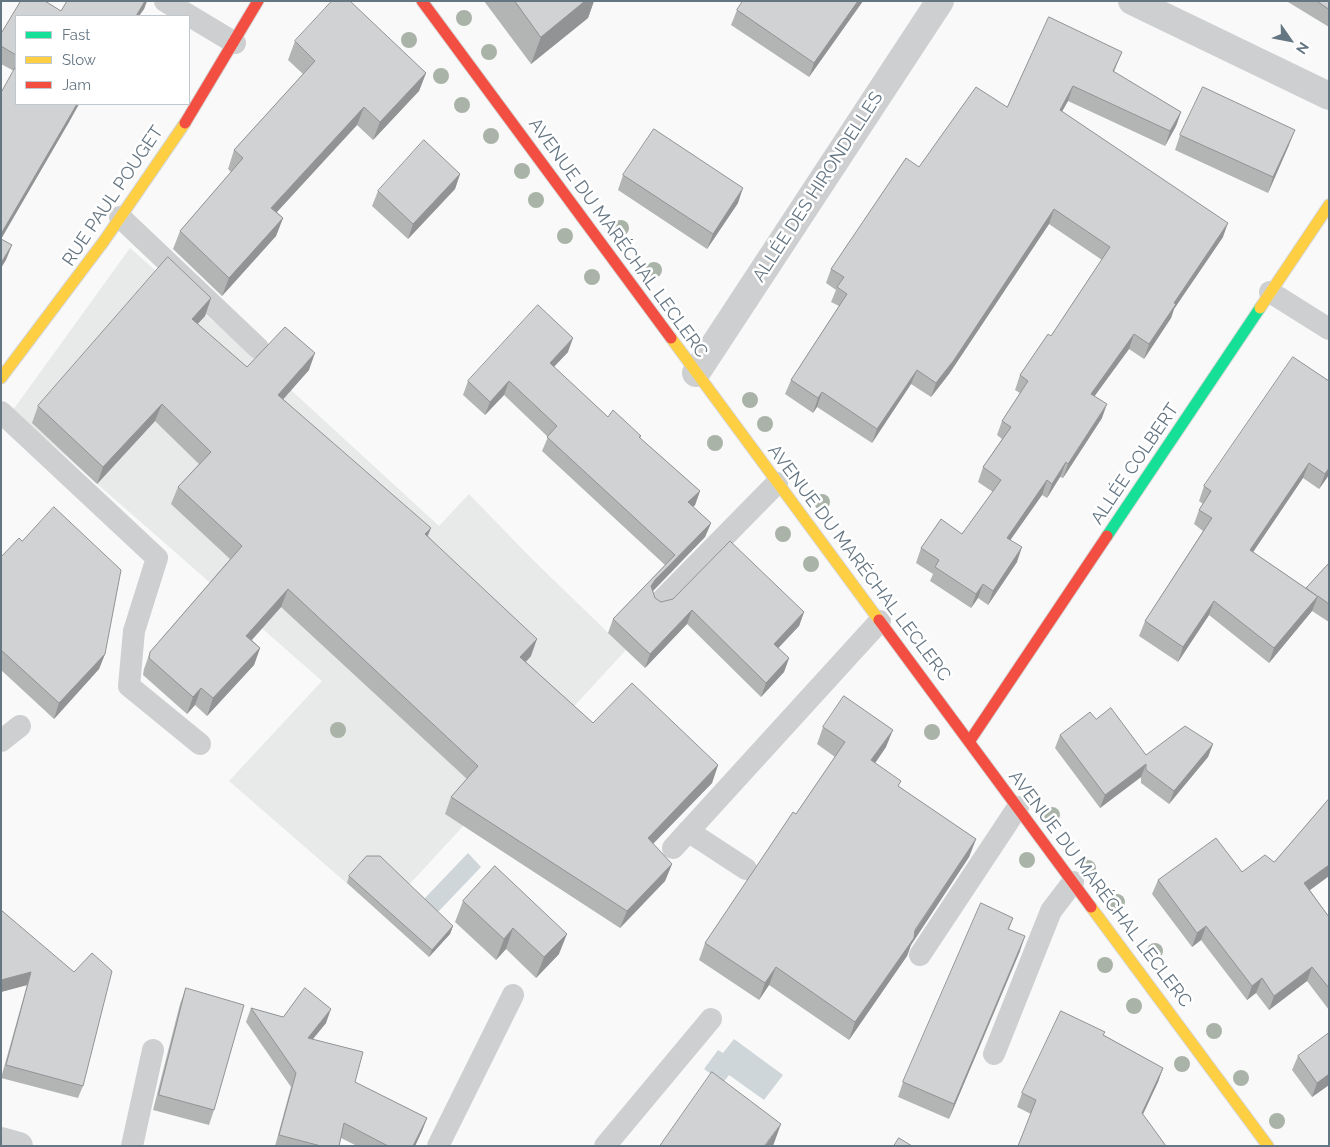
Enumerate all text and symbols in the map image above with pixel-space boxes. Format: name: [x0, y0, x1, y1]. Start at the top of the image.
legend: [15, 15, 190, 105]
north arrow: [1265, 15, 1315, 65]
text: Fast: [62, 26, 90, 44]
text: N: [1293, 39, 1312, 57]
text: Slow: [62, 51, 96, 69]
text: Jam: [62, 76, 91, 94]
street label: ALLÉE DES HIRONDELLES: [748, 88, 888, 286]
street label: AVENUE DU MARÉCHAL LECLERC: [524, 114, 712, 362]
street label: RUE PAUL POUGET: [58, 122, 168, 270]
street label: ALLÉE COLBERT: [1087, 399, 1183, 529]
street label: AVENUE DU MARÉCHAL LECLERC: [763, 440, 955, 686]
street label: AVENUE DU MARÉCHAL LECLERC: [1004, 766, 1196, 1012]

